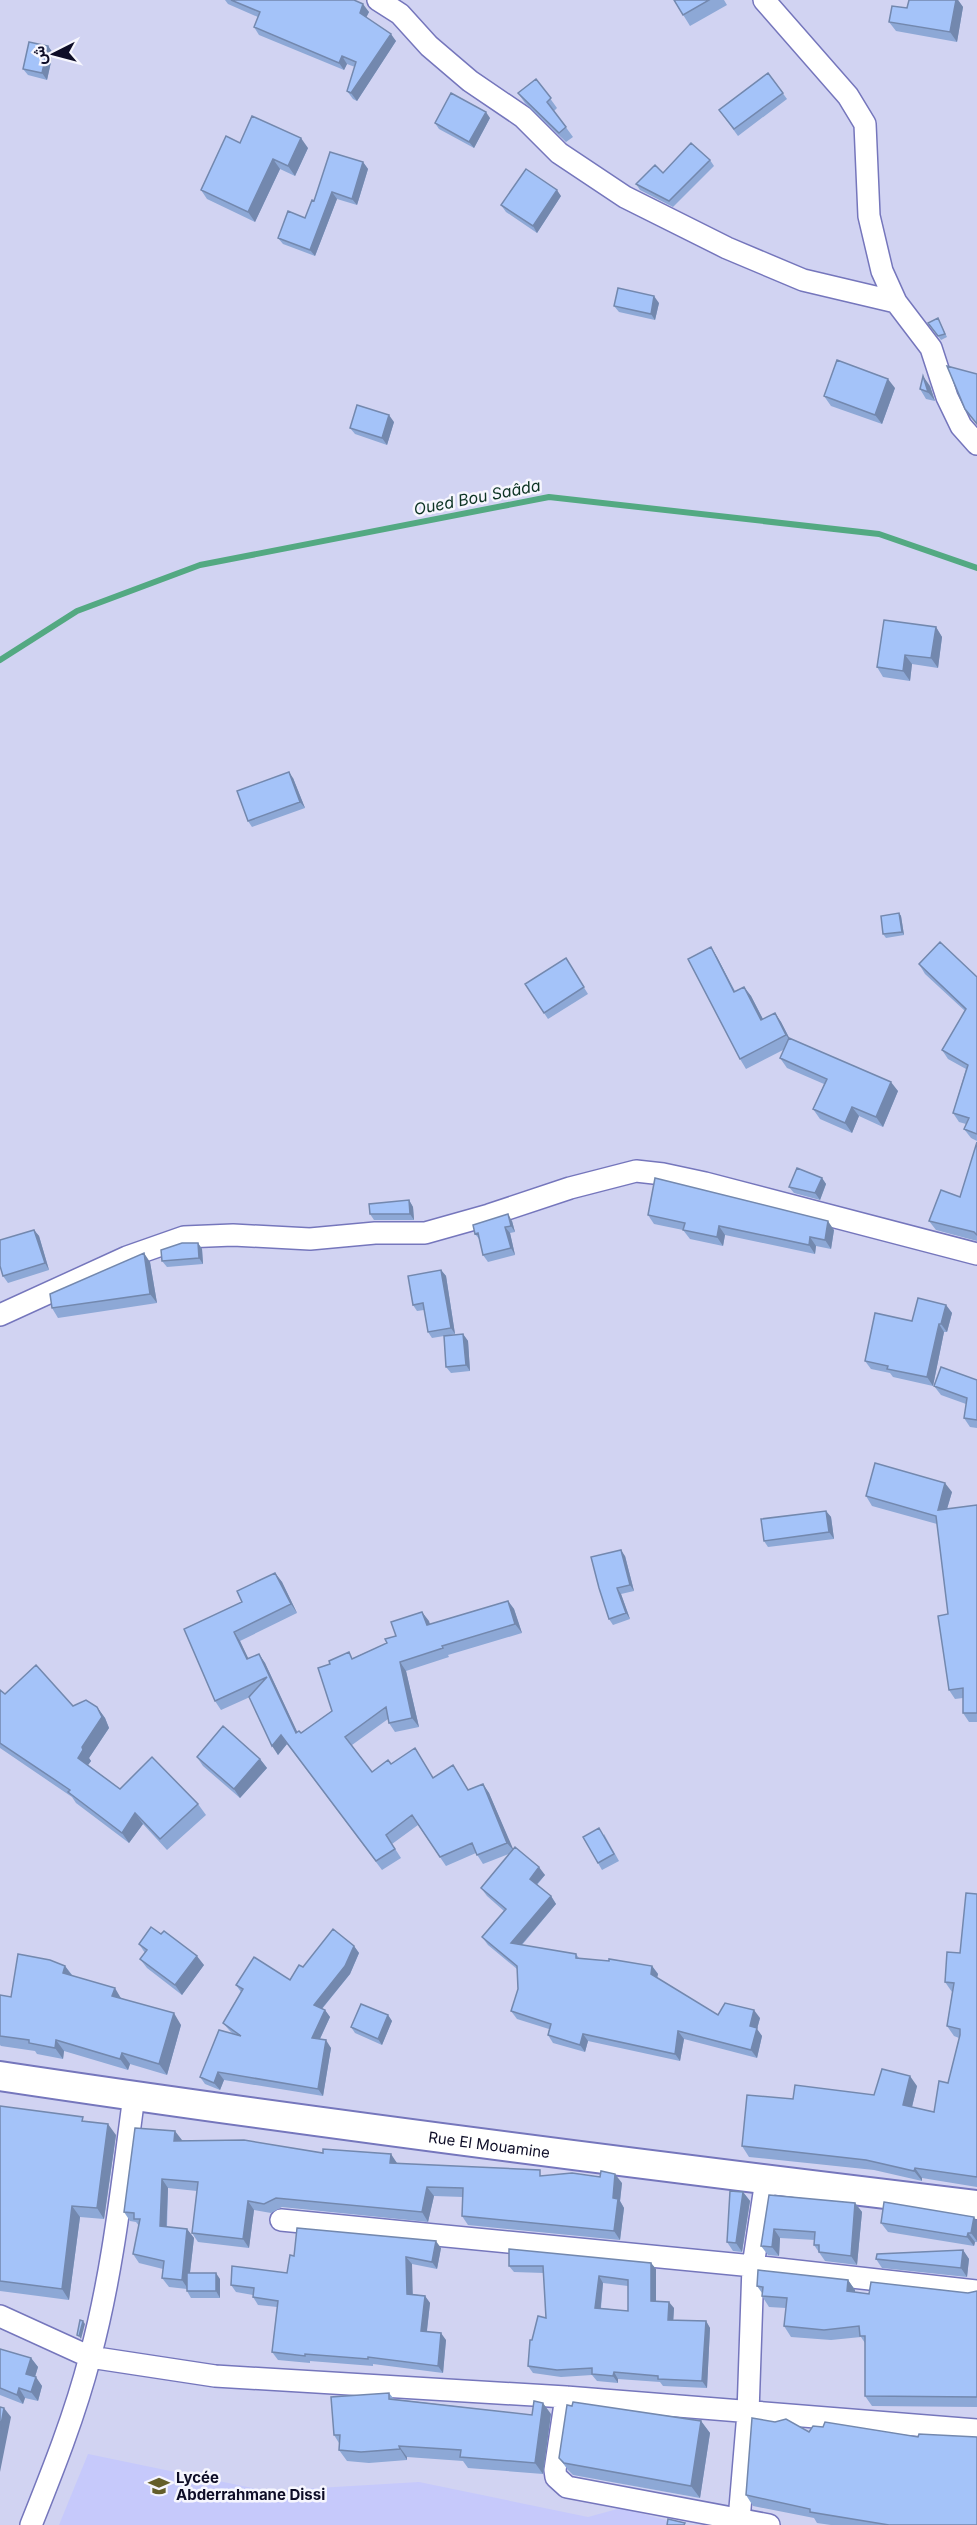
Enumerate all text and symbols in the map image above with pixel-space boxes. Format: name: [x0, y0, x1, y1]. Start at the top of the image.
north arrow: [24, 24, 84, 84]
text: ش: [28, 45, 50, 66]
water label: Oued Bou Saâda: [412, 475, 542, 519]
street label: Rue El Mouamine: [427, 2127, 551, 2162]
place label: Lycée Abderrahmane Dissi: [176, 2468, 325, 2504]
school or university icon: Lycée Abderrahmane Dissi: [147, 2474, 171, 2498]

